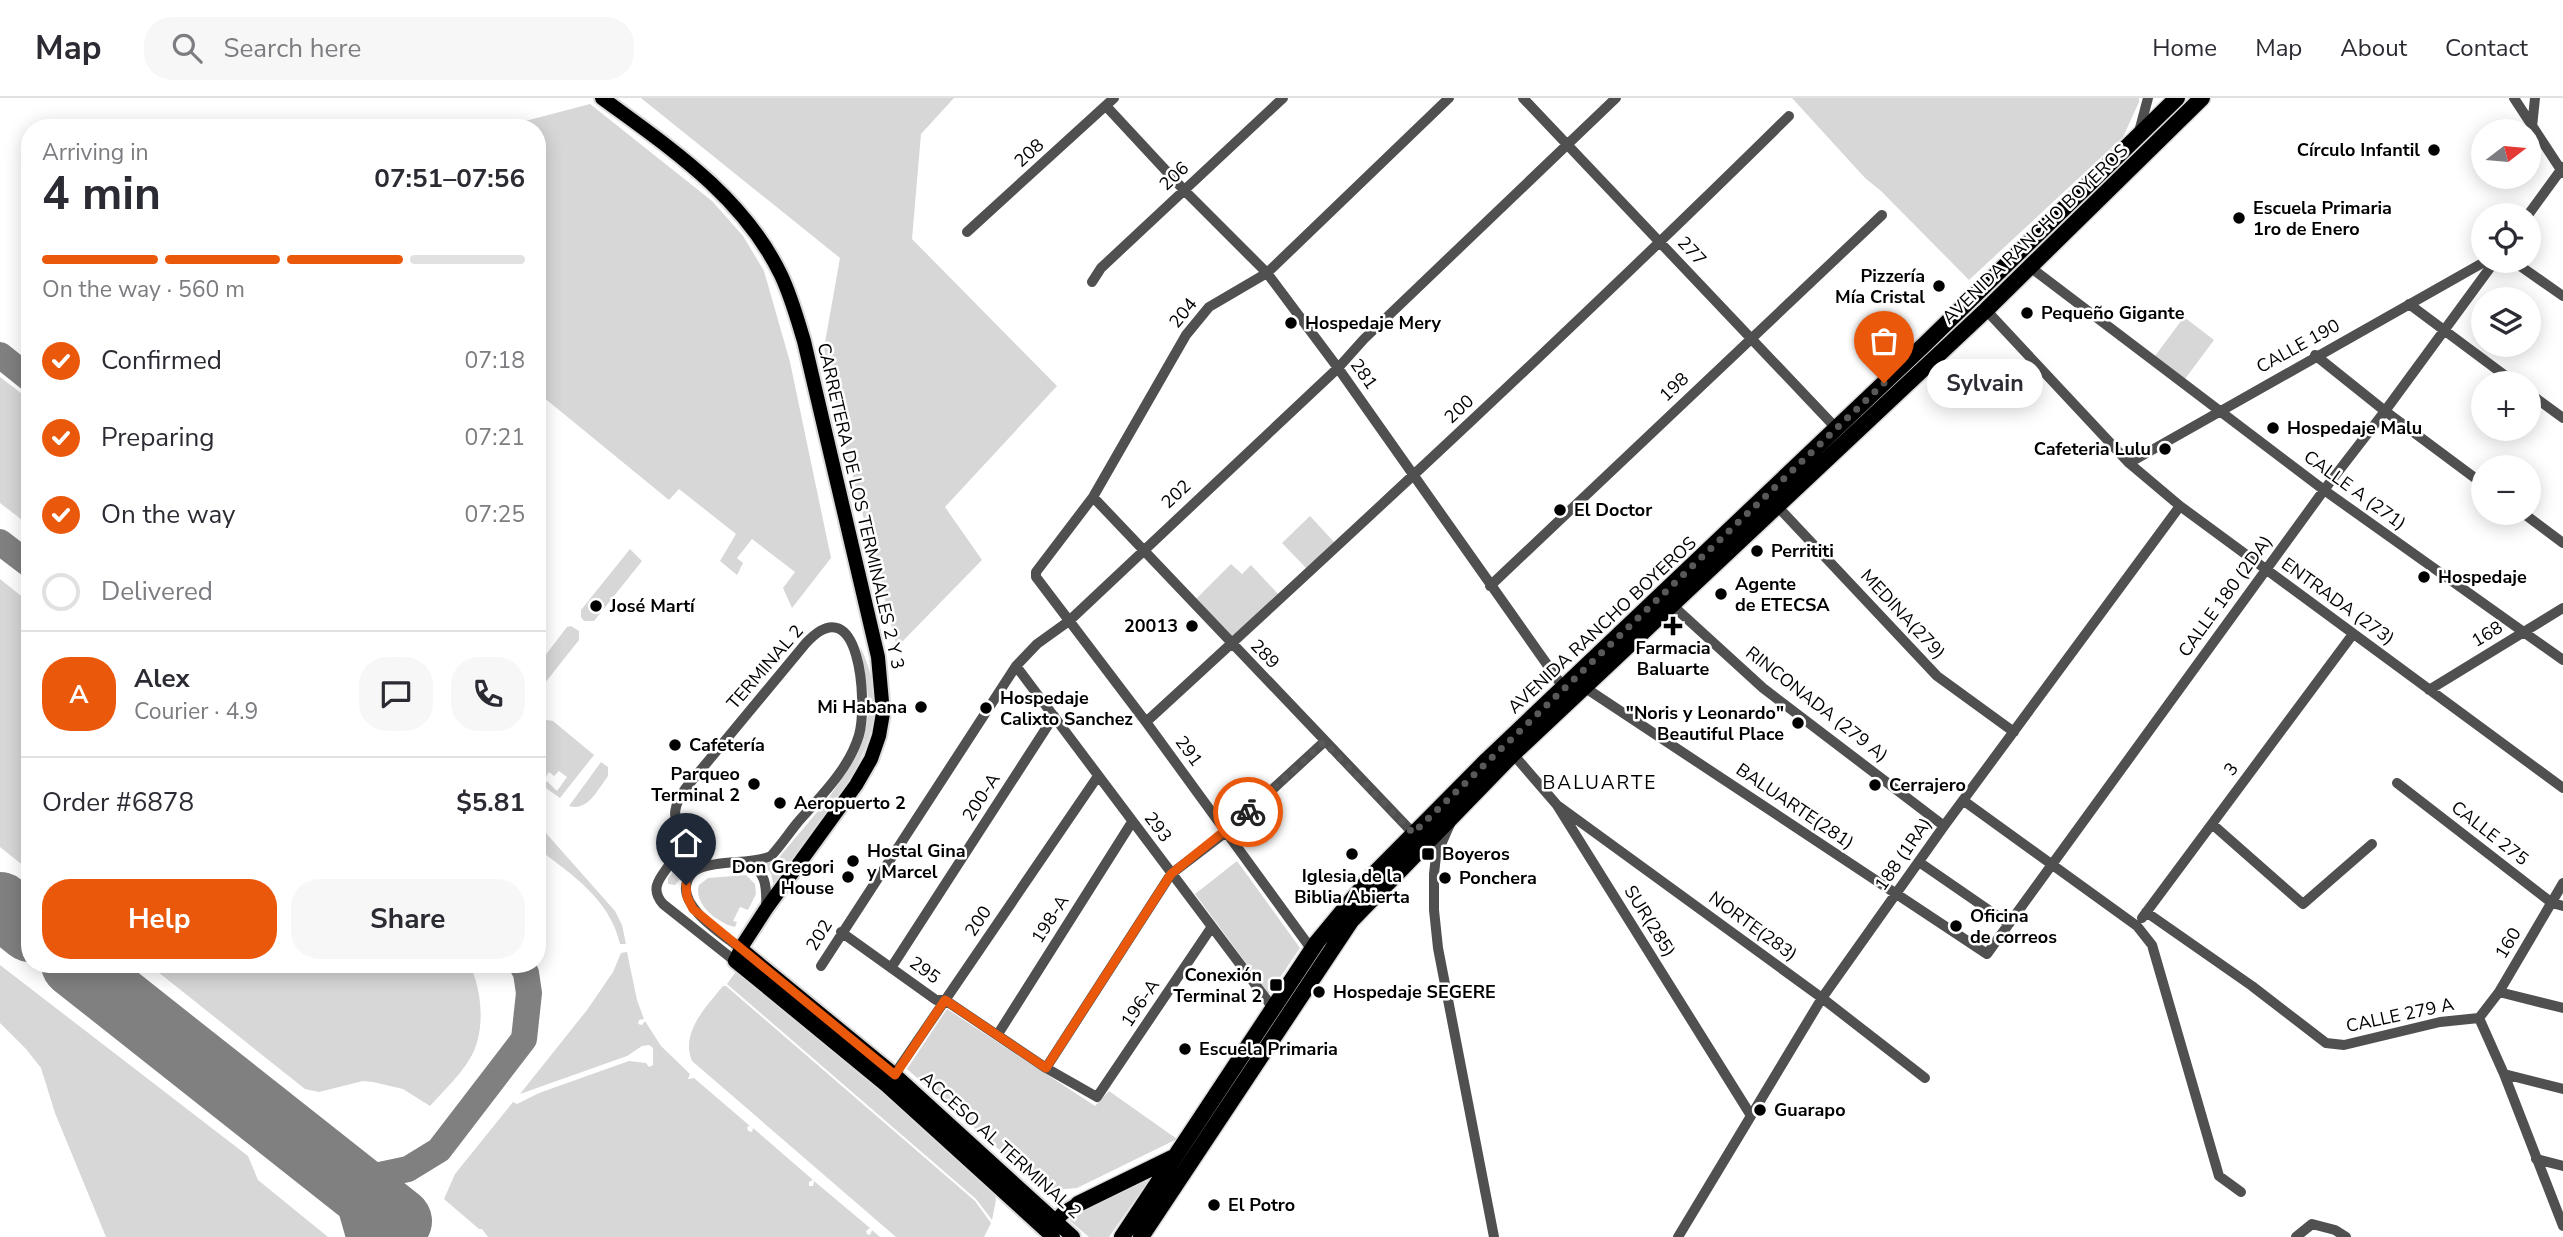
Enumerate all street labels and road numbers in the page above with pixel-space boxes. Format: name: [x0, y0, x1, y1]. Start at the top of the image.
street label: 208: [1009, 133, 1049, 173]
street label: AVENIDA RANCHO BOYEROS: [1937, 139, 2133, 329]
street label: 206: [1154, 156, 1194, 196]
street label: 277: [1672, 231, 1712, 271]
street label: 204: [1163, 293, 1203, 333]
street label: CALLE 190: [2252, 313, 2344, 379]
street label: CARRETERA DE LOS TERMINALES 2 Y 3: [812, 340, 910, 672]
street label: 281: [1345, 354, 1383, 394]
street label: 198: [1654, 367, 1694, 407]
street label: 200: [1439, 389, 1479, 429]
street label: CALLE A (271): [2299, 445, 2411, 535]
street label: 202: [1156, 474, 1196, 514]
street label: CALLE 180 (2DA): [2173, 530, 2277, 662]
street label: AVENIDA RANCHO BOYEROS: [1502, 531, 1702, 719]
street label: ENTRADA (273): [2277, 552, 2399, 650]
street label: MEDINA(279): [1855, 564, 1951, 664]
street label: 168: [2467, 615, 2507, 653]
street label: TERMINAL 2: [721, 619, 809, 715]
street label: 289: [1245, 634, 1285, 674]
street label: RINCONADA (279 A): [1741, 641, 1893, 767]
street label: 291: [1170, 731, 1208, 771]
street label: 3: [2218, 757, 2244, 781]
street label: BALUARTE(281): [1731, 758, 1859, 854]
street label: 200-A: [957, 768, 1005, 826]
street label: CALLE 275: [2446, 795, 2534, 871]
street label: 293: [1139, 807, 1177, 847]
street label: 188 (1RA): [1869, 813, 1937, 895]
street label: SUR(285): [1619, 881, 1681, 961]
street label: NORTE(283): [1704, 886, 1802, 966]
street label: 198-A: [1026, 890, 1074, 948]
street label: 200: [959, 901, 997, 941]
street label: 202: [800, 915, 838, 955]
street label: 160: [2489, 923, 2527, 963]
street label: 295: [905, 951, 945, 989]
street label: 196-A: [1115, 974, 1165, 1032]
street label: CALLE 279 A: [2344, 992, 2456, 1038]
street label: ACCESO AL TERMINAL 2: [915, 1066, 1087, 1224]

